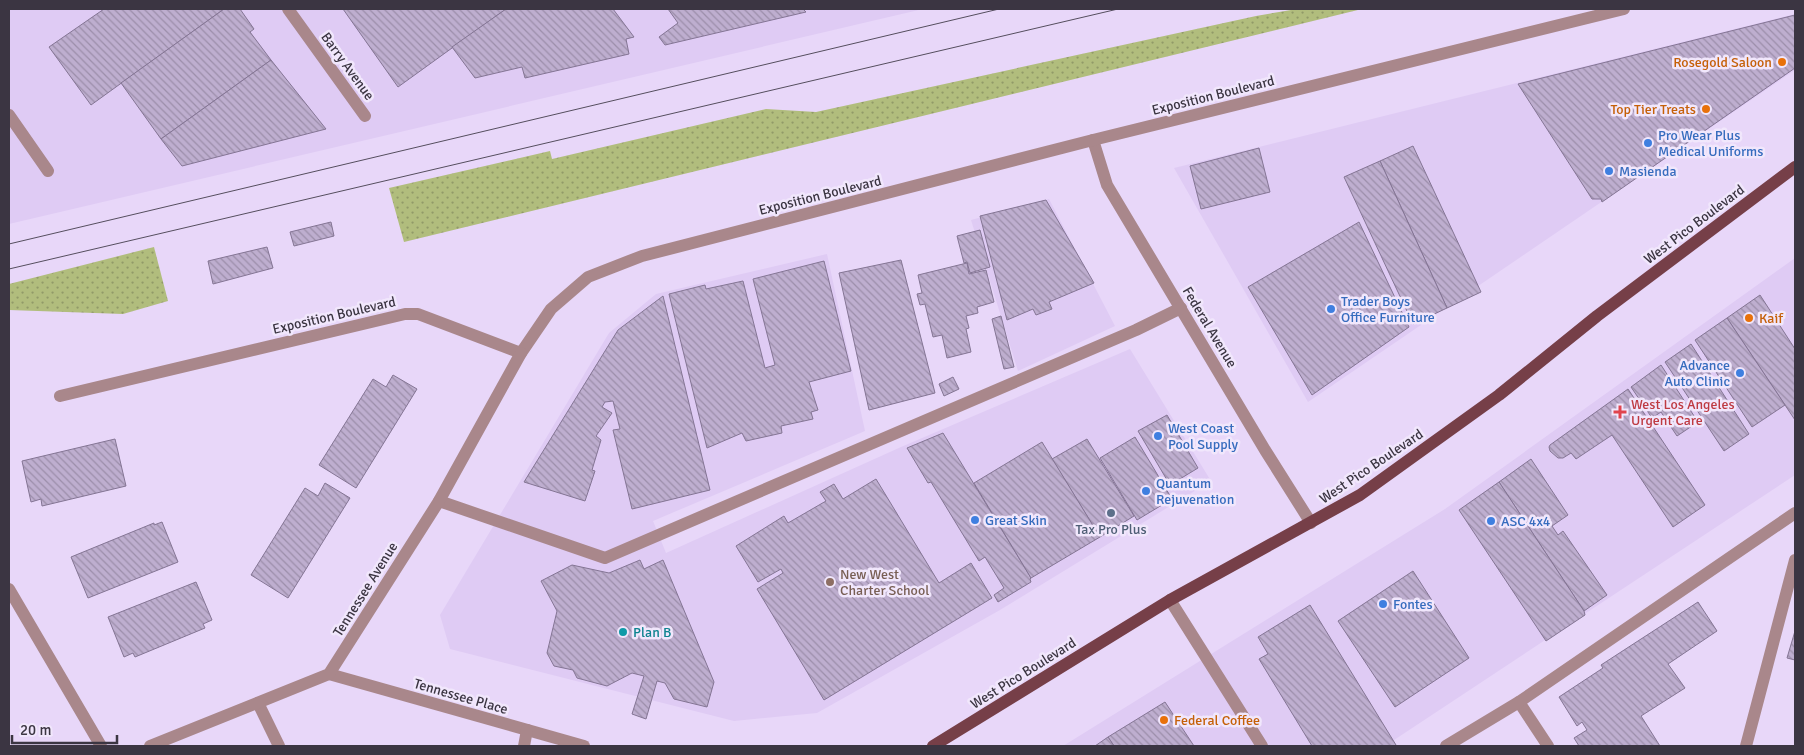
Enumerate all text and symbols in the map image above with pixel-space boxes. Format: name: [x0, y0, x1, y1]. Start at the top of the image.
street label: Barry Avenue: [317, 29, 378, 104]
place label: Rosegold Saloon: [1673, 54, 1772, 71]
marker: Rosegold Saloon: [1776, 56, 1788, 68]
street label: Exposition Boulevard: [1150, 72, 1276, 119]
place label: Top Tier Treats: [1611, 101, 1696, 118]
marker: Top Tier Treats: [1700, 103, 1712, 115]
place label: Pro Wear Plus Medical Uniforms: [1658, 127, 1763, 160]
marker: Pro Wear Plus Medical Uniforms: [1642, 137, 1654, 149]
place label: Masienda: [1619, 163, 1677, 180]
marker: Masienda: [1603, 165, 1615, 177]
street label: Exposition Boulevard: [757, 172, 883, 219]
street label: West Pico Boulevard: [1641, 181, 1748, 268]
street label: Federal Avenue: [1179, 284, 1240, 371]
street label: Exposition Boulevard: [271, 293, 397, 338]
place label: Trader Boys Office Furniture: [1341, 293, 1435, 326]
marker: Trader Boys Office Furniture: [1325, 303, 1337, 315]
place label: Kaif: [1759, 310, 1784, 327]
marker: Kaif: [1743, 312, 1755, 324]
place label: Advance Auto Clinic: [1664, 357, 1730, 390]
marker: Advance Auto Clinic: [1734, 367, 1746, 379]
place label: West Los Angeles Urgent Care: [1631, 396, 1735, 429]
marker: West Los Angeles Urgent Care: [1613, 405, 1627, 419]
place label: West Coast Pool Supply: [1168, 420, 1239, 453]
street label: West Pico Boulevard: [1316, 425, 1426, 507]
marker: West Coast Pool Supply: [1152, 430, 1164, 442]
place label: Quantum Rejuvenation: [1156, 475, 1234, 508]
marker: Quantum Rejuvenation: [1140, 485, 1152, 497]
marker: Tax Pro Plus: [1105, 507, 1117, 519]
place label: Great Skin: [985, 512, 1047, 529]
place label: ASC 4x4: [1501, 513, 1551, 530]
marker: Great Skin: [969, 514, 981, 526]
marker: ASC 4x4: [1485, 515, 1497, 527]
place label: Tax Pro Plus: [1075, 521, 1147, 538]
street label: Tennessee Avenue: [330, 539, 401, 640]
place label: New West Charter School: [840, 566, 929, 599]
marker: New West Charter School: [824, 576, 836, 588]
place label: Fontes: [1393, 596, 1433, 613]
marker: Fontes: [1377, 598, 1389, 610]
place label: Plan B: [633, 624, 671, 641]
marker: Plan B: [617, 626, 629, 638]
street label: West Pico Boulevard: [967, 634, 1079, 713]
street label: Tennessee Place: [412, 675, 510, 718]
scale bar: [12, 712, 118, 744]
place label: Federal Coffee: [1174, 712, 1260, 729]
marker: Federal Coffee: [1158, 714, 1170, 726]
text: 20 m: [20, 721, 51, 739]

